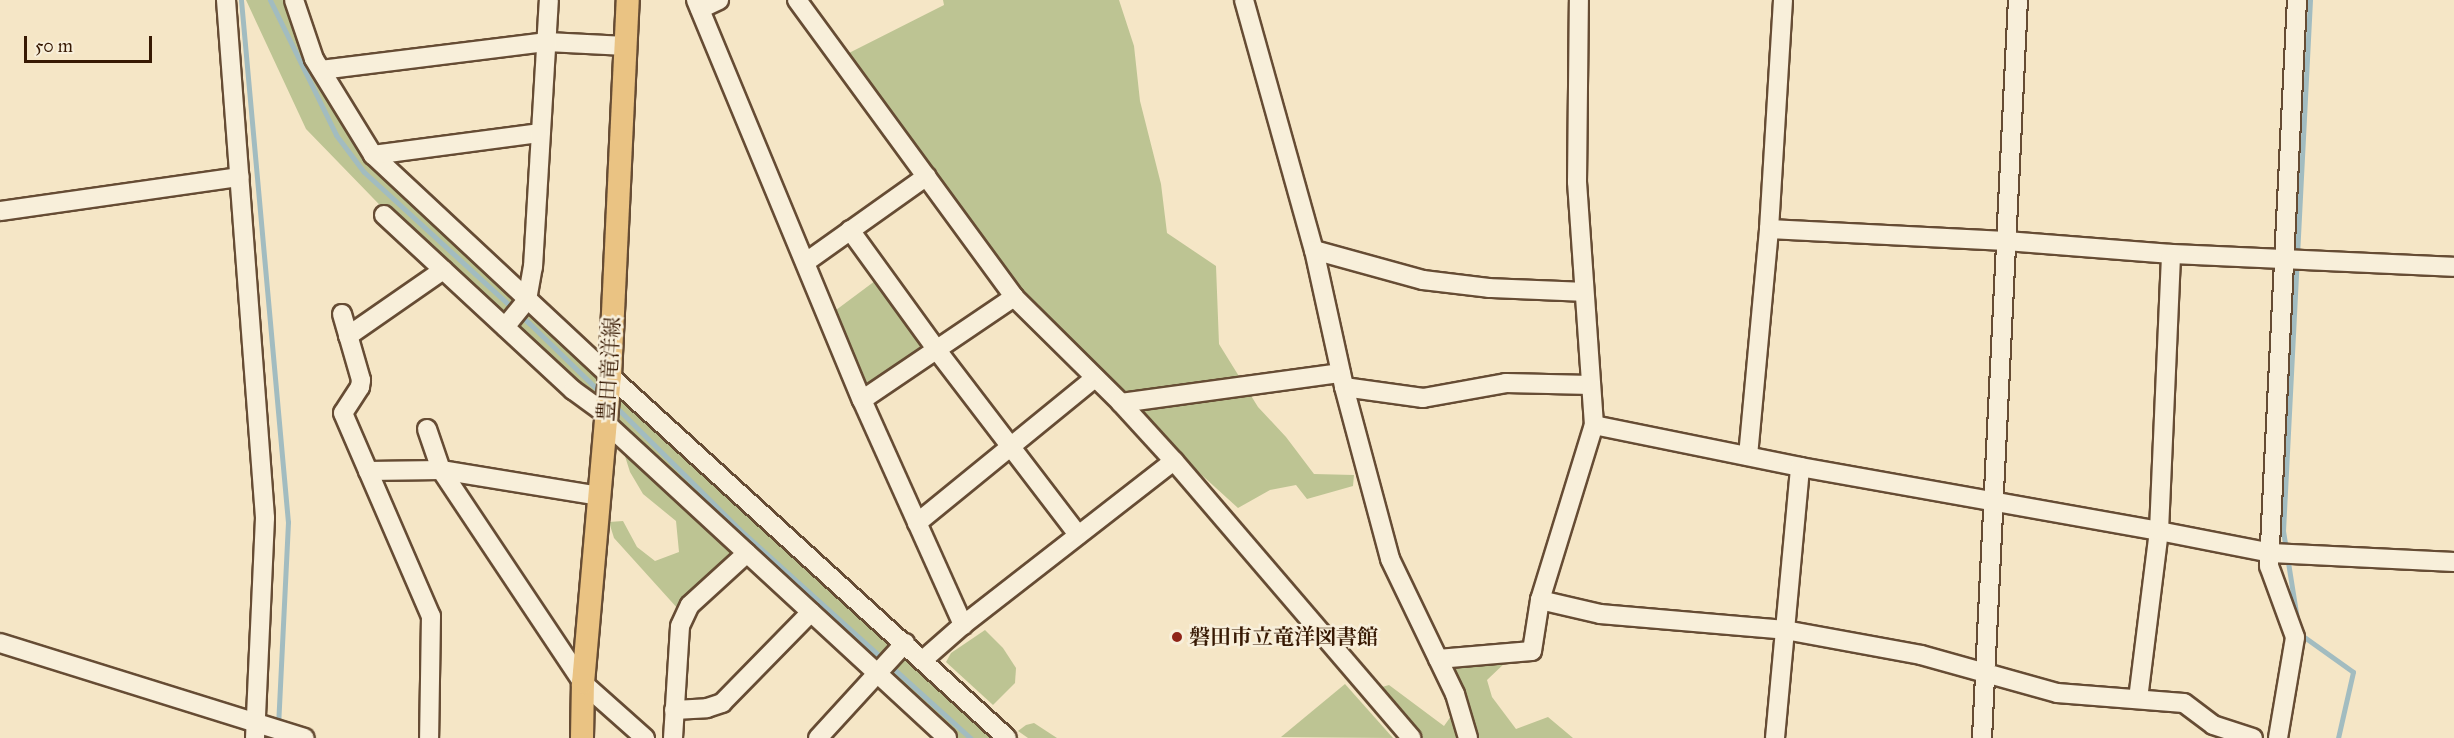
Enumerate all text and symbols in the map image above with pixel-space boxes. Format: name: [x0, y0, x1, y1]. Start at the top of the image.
scale bar: [27, 24, 154, 62]
text: 50 m: [35, 35, 73, 57]
street label: 豊田竜洋線: [593, 316, 625, 422]
place label: 磐田市立竜洋図書館: [1189, 624, 1378, 650]
marker: 磐田市立竜洋図書館: [1170, 630, 1184, 644]

